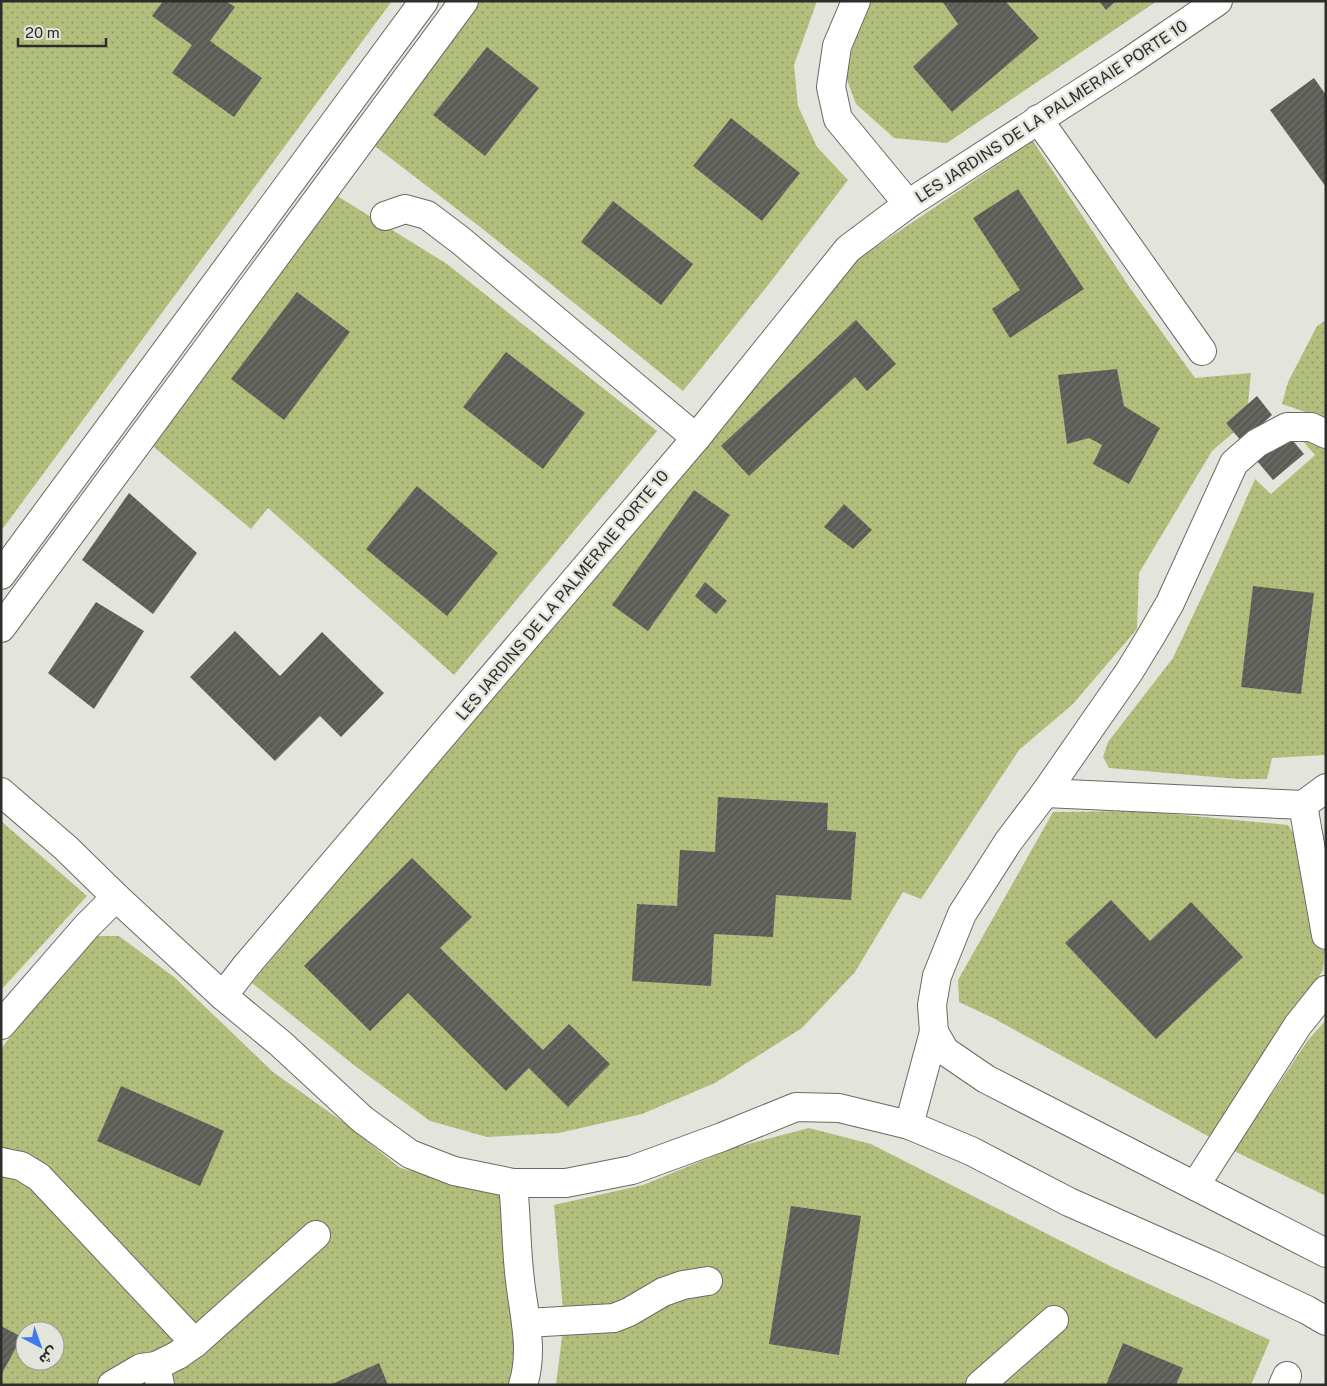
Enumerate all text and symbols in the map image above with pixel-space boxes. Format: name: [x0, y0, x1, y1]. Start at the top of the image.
scale bar: [18, 15, 105, 47]
street label: LES JARDINS DE LA PALMERAIE PORTE 10: [912, 16, 1191, 207]
text: 20 m: [25, 24, 60, 41]
street label: LES JARDINS DE LA PALMERAIE PORTE 10: [452, 466, 673, 724]
north arrow: [15, 1321, 65, 1371]
text: ش: [36, 1343, 61, 1368]

